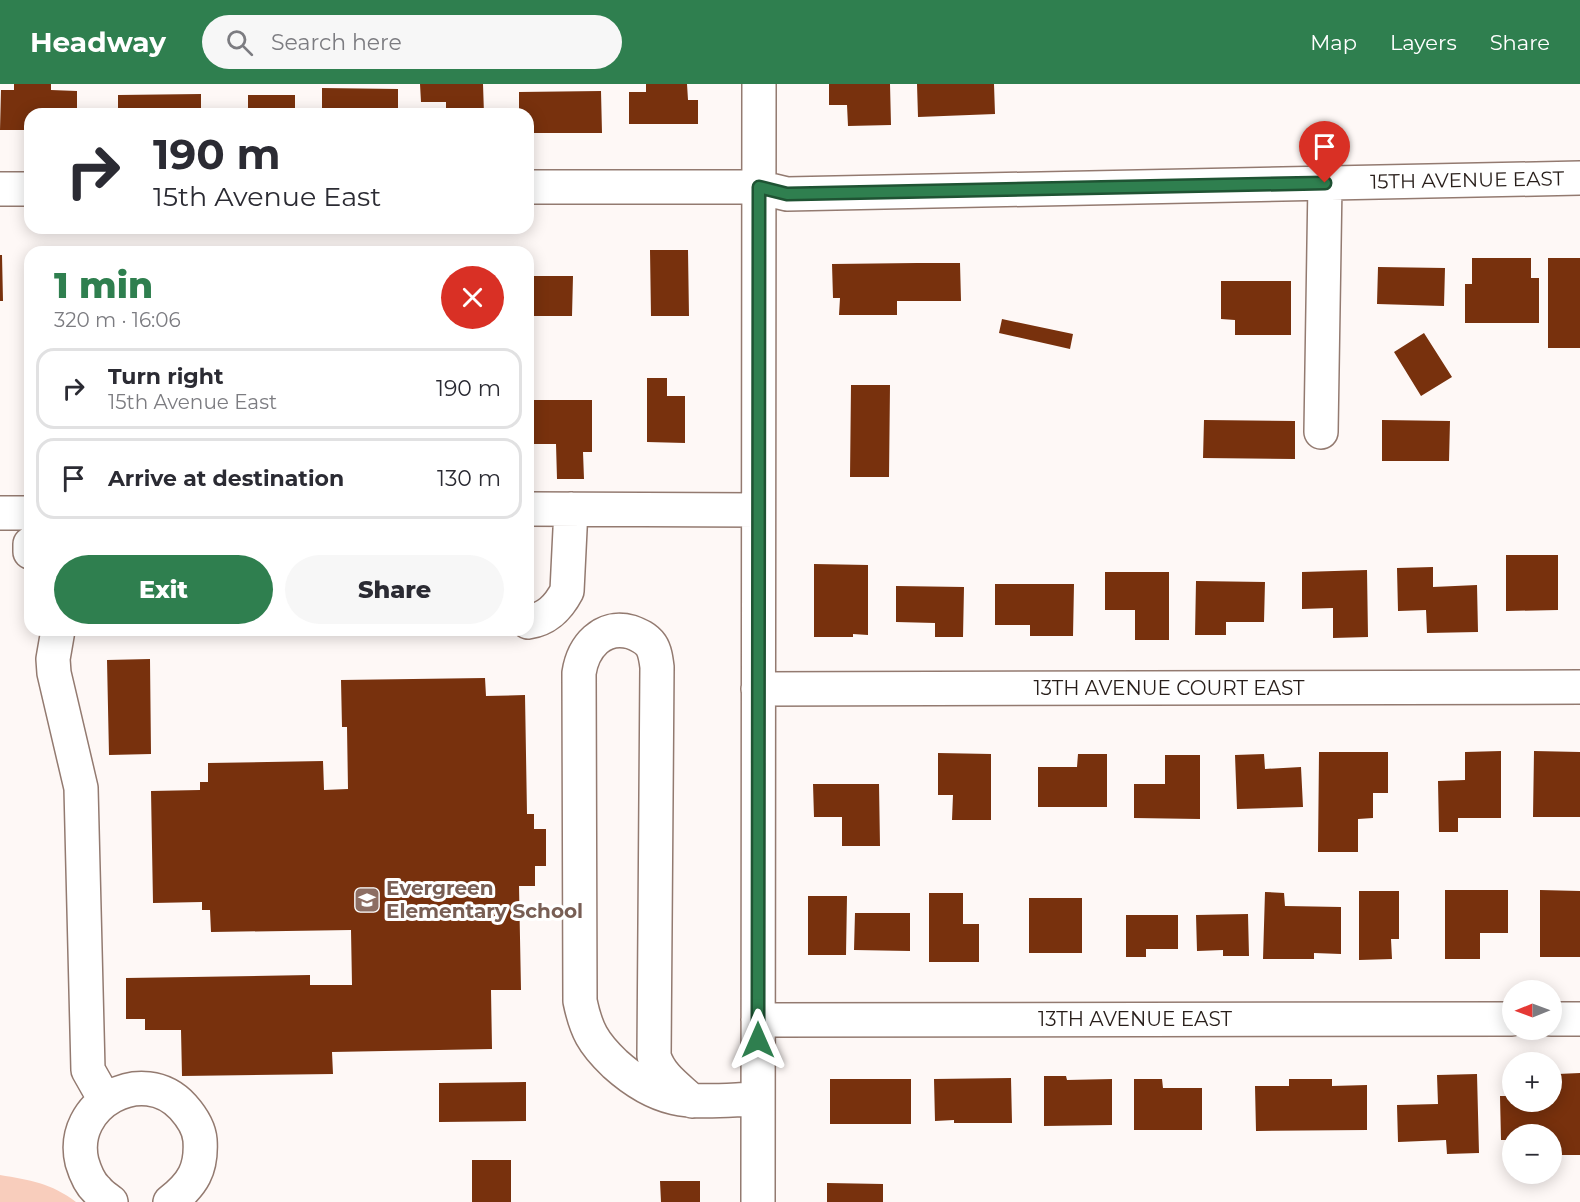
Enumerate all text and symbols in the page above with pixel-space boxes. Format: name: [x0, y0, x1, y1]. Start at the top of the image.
search box: [202, 15, 622, 69]
text: Headway: [30, 25, 166, 59]
icon: search: [223, 26, 256, 59]
text: Search here: [271, 29, 402, 56]
text: Map: [1310, 30, 1357, 55]
text: Layers: [1390, 30, 1457, 55]
text: Share: [1490, 30, 1550, 55]
pin: [1299, 121, 1350, 183]
text: 190 m: [153, 128, 281, 180]
icon: arrive: [1308, 130, 1341, 163]
icon: right: [54, 132, 132, 210]
street label: 15TH AVENUE EAST: [1370, 166, 1565, 194]
text: 15th Avenue East: [153, 180, 381, 213]
text: 1 min: [54, 263, 153, 307]
button: close: [441, 266, 504, 329]
text: 320 m · 16:06: [54, 308, 181, 332]
text: Turn right: [108, 363, 223, 390]
icon: right: [57, 372, 90, 405]
text: 190 m: [436, 375, 501, 402]
text: 15th Avenue East: [108, 390, 277, 414]
icon: arrive: [57, 462, 90, 495]
text: Arrive at destination: [108, 465, 344, 492]
text: 130 m: [437, 465, 501, 492]
button: Exit: [54, 555, 273, 624]
button: Share: [285, 555, 504, 624]
street label: 13TH AVENUE COURT EAST: [1033, 676, 1305, 700]
place label: Evergreen Elementary School: [386, 876, 583, 923]
school or university icon: Evergreen Elementary School: [352, 885, 382, 915]
north arrow: [1502, 980, 1562, 1040]
map controls: [1502, 980, 1562, 1184]
street label: 13TH AVENUE EAST: [1038, 1007, 1233, 1031]
position arrow: [726, 1008, 790, 1072]
button: +: [1502, 1052, 1562, 1112]
button: −: [1502, 1124, 1562, 1184]

